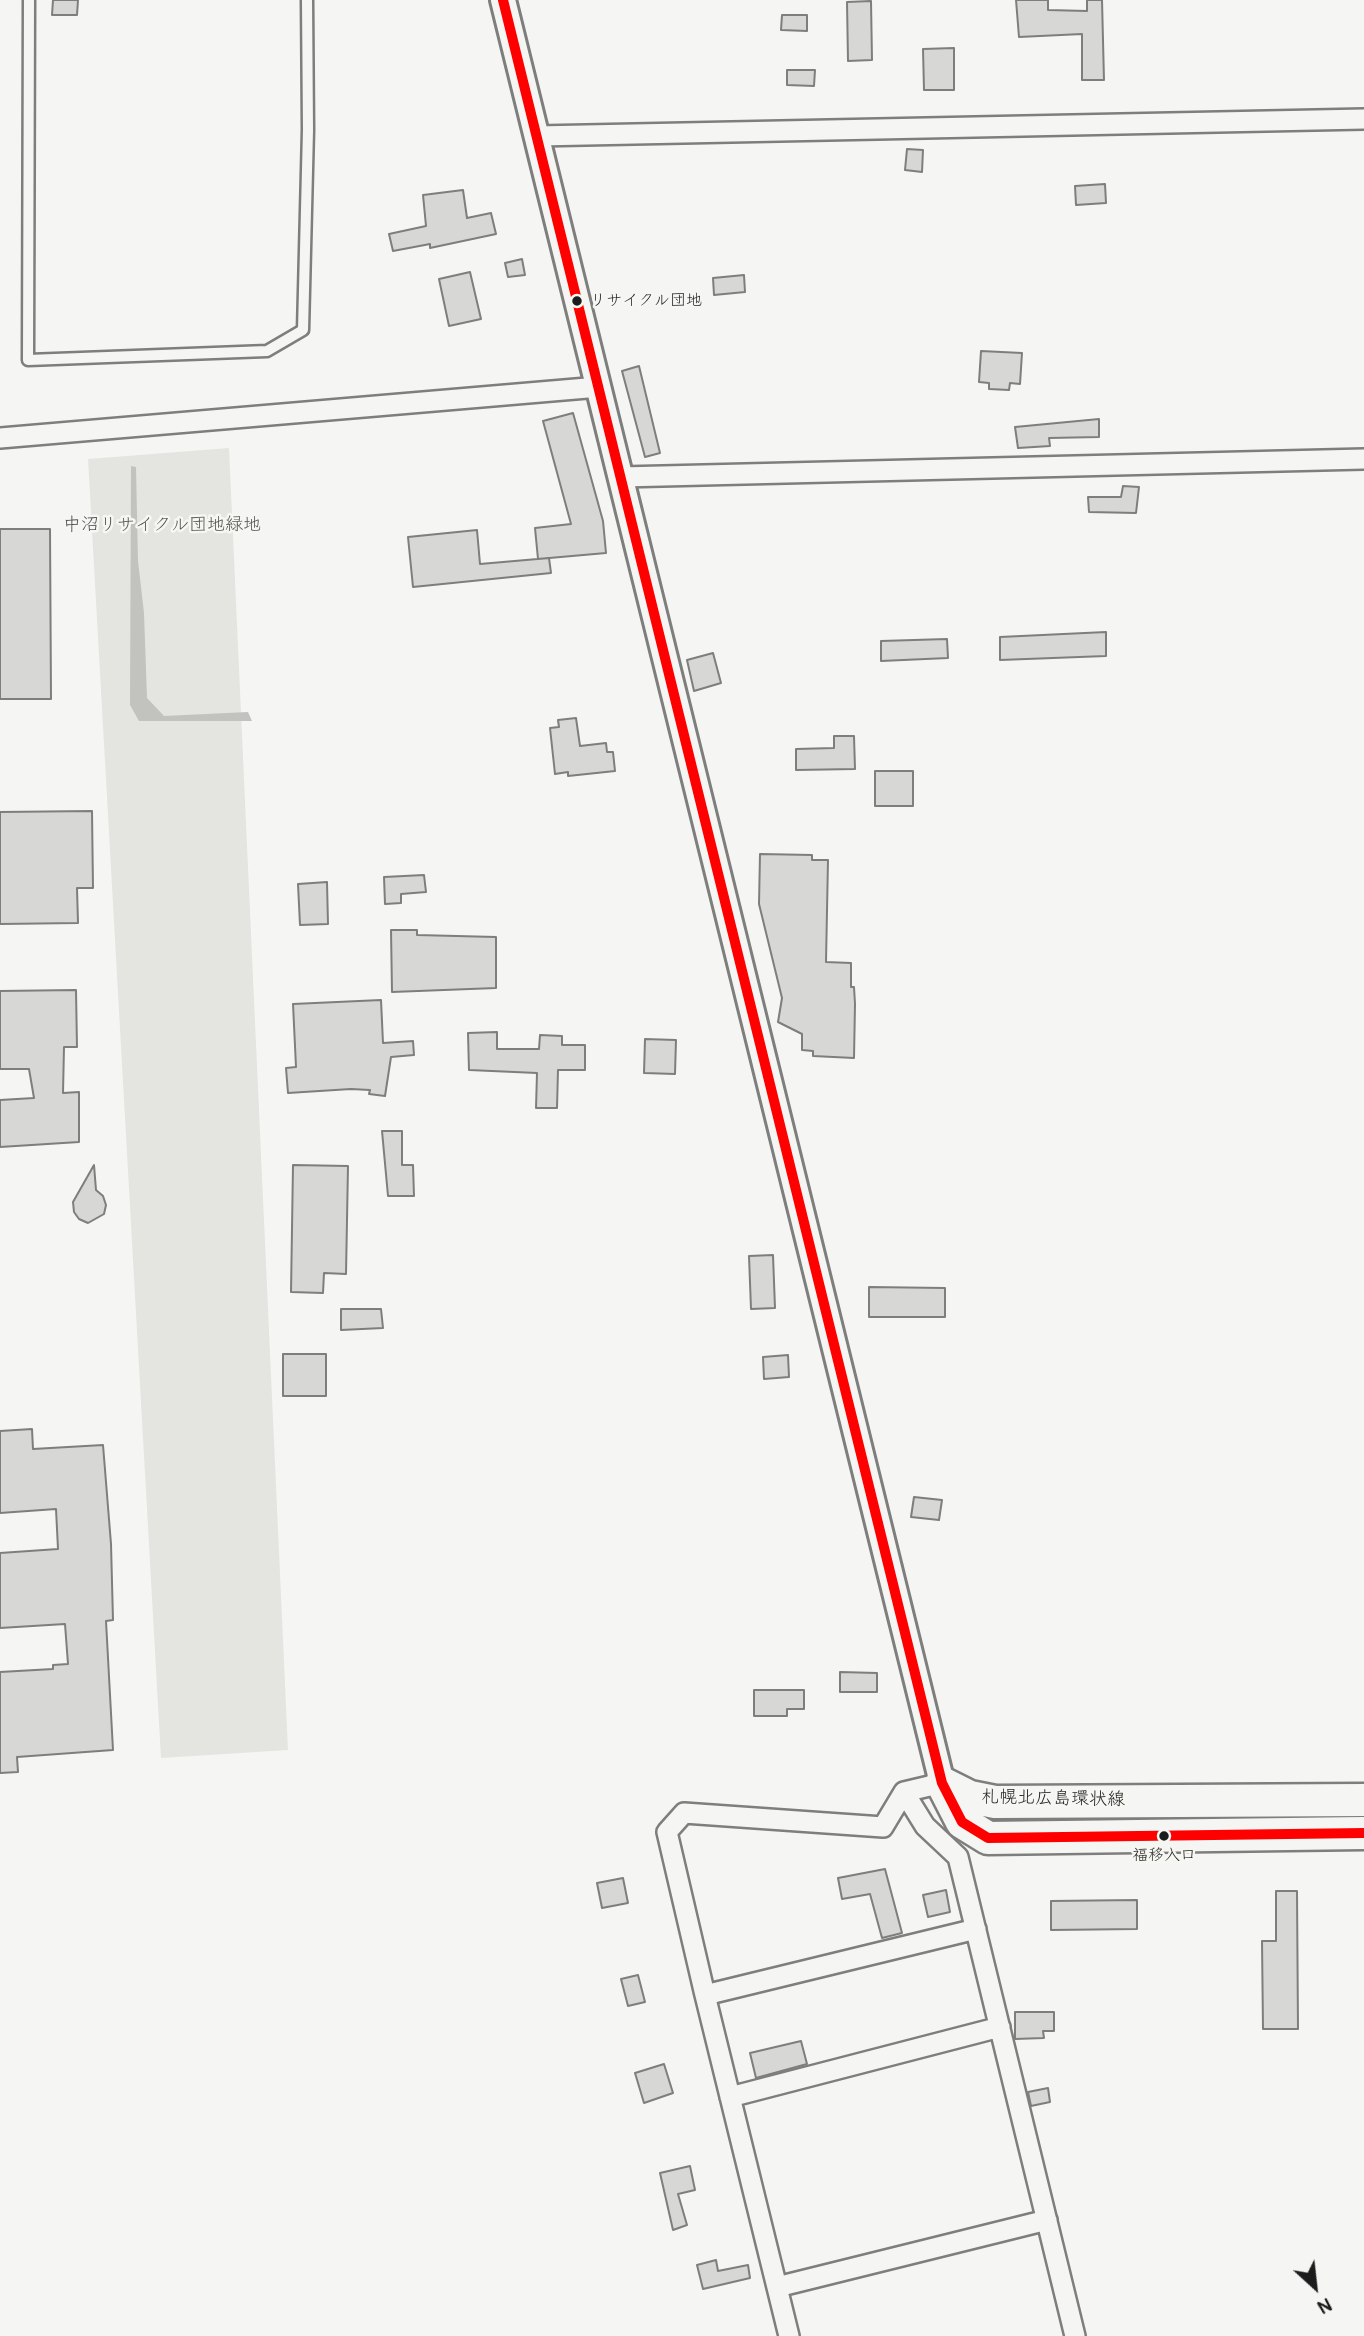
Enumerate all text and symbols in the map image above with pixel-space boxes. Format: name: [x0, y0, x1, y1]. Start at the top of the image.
place label: リサイクル団地: [590, 291, 702, 311]
marker: リサイクル団地: [570, 294, 584, 308]
park label: 中沼リサイクル団地緑地: [63, 514, 261, 536]
street label: 札幌北広島環状線: [981, 1787, 1125, 1811]
marker: 福移入口: [1157, 1829, 1171, 1843]
place label: 福移入口: [1132, 1846, 1196, 1866]
north arrow: [1280, 2252, 1350, 2322]
text: N: [1313, 2292, 1336, 2319]

